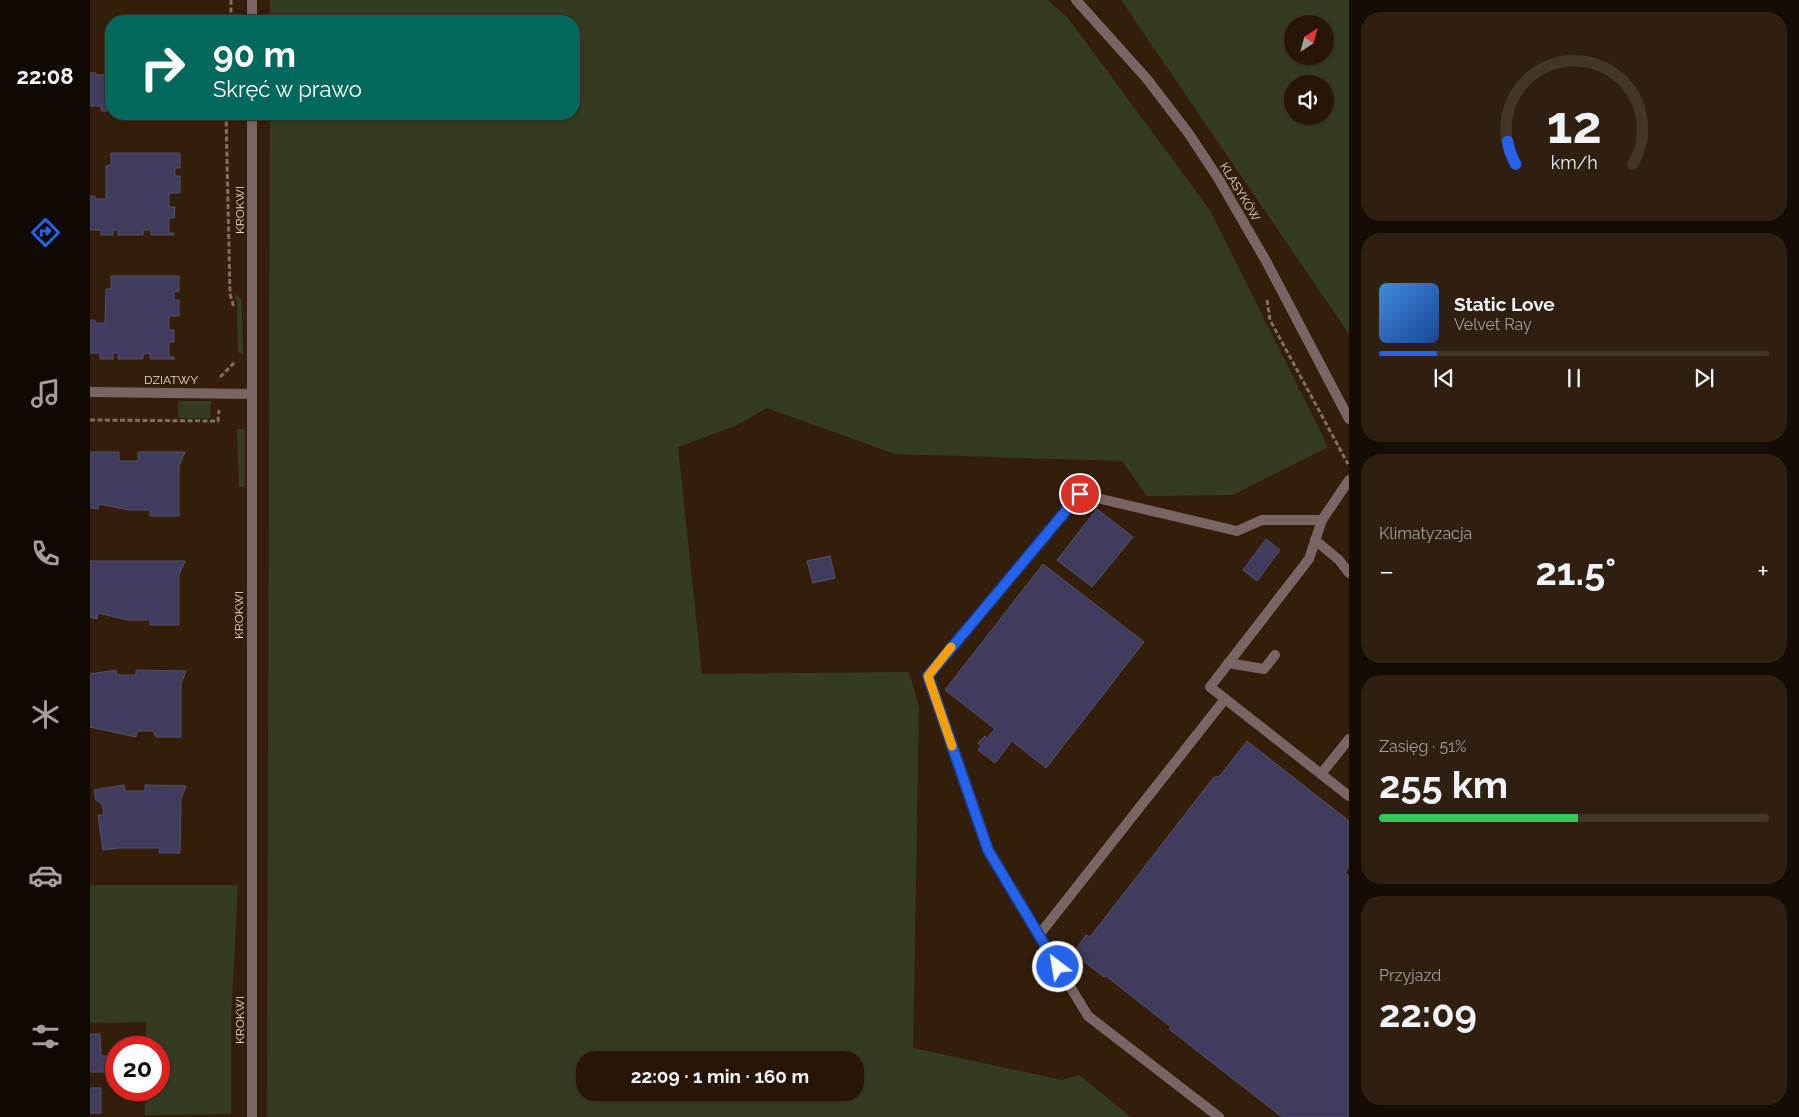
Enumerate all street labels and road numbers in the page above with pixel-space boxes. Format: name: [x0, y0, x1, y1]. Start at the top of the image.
street label: KLASYKÓW: [1217, 160, 1263, 224]
street label: KROKWI: [233, 186, 247, 234]
street label: DZIATWY: [144, 373, 198, 387]
street label: KROKWI: [232, 591, 246, 639]
street label: KROKWI: [233, 996, 247, 1044]

